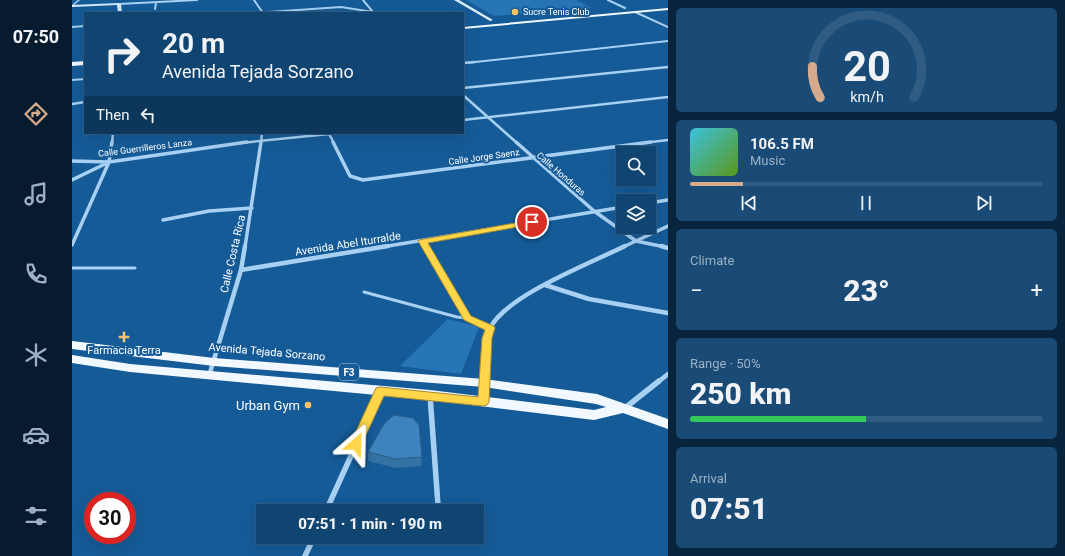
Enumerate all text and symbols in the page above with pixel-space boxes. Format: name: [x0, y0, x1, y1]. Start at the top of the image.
marker: Sucre Tenis Club: [510, 7, 520, 17]
place label: Sucre Tenis Club: [523, 7, 590, 17]
text: 07:50: [13, 26, 59, 47]
text: 20 m: [162, 27, 225, 60]
icon: right: [96, 28, 148, 80]
text: 20: [843, 42, 890, 91]
text: Avenida Tejada Sorzano: [162, 61, 354, 82]
text: km/h: [850, 89, 883, 105]
icon: directions: [22, 100, 50, 128]
icon: left: [137, 104, 159, 126]
text: Then: [96, 106, 129, 124]
text: 106.5 FM: [750, 135, 814, 153]
street label: Calle Guerrilleros Lanza: [98, 137, 193, 159]
map controls: [616, 146, 656, 234]
button: search: [616, 146, 656, 186]
street label: Calle Jorge Saenz: [448, 147, 521, 167]
street label: Calle Honduras: [535, 150, 588, 198]
text: Music: [750, 153, 785, 168]
icon: music: [22, 180, 50, 208]
icon: previous: [738, 192, 760, 214]
icon: pause: [855, 192, 877, 214]
icon: next: [973, 192, 995, 214]
button: layers: [616, 194, 656, 234]
pin: [515, 205, 549, 239]
icon: arrive: [521, 211, 543, 233]
street label: Calle Costa Rica: [218, 214, 248, 294]
street label: Avenida Abel Iturralde: [294, 229, 402, 259]
text: Climate: [690, 253, 734, 268]
icon: phone: [22, 260, 50, 288]
text: 23°: [843, 273, 890, 308]
text: −: [690, 278, 703, 303]
text: +: [1031, 278, 1043, 303]
marker: Farmacia Terra: [119, 332, 129, 342]
street label: Avenida Tejada Sorzano: [208, 340, 326, 364]
icon: climate: [22, 341, 50, 369]
place label: Farmacia Terra: [87, 344, 161, 357]
text: Range · 50%: [690, 356, 760, 371]
road number: F3: [339, 364, 359, 380]
text: 250 km: [690, 376, 792, 411]
place label: Urban Gym: [236, 398, 300, 413]
marker: Urban Gym: [303, 400, 313, 410]
icon: car: [22, 421, 50, 449]
position arrow: [335, 423, 377, 465]
text: Arrival: [690, 471, 727, 486]
text: 07:51: [690, 491, 768, 526]
speed limit sign: 30: [84, 492, 136, 544]
icon: filters: [22, 502, 50, 530]
text: 07:51 · 1 min · 190 m: [298, 515, 442, 533]

